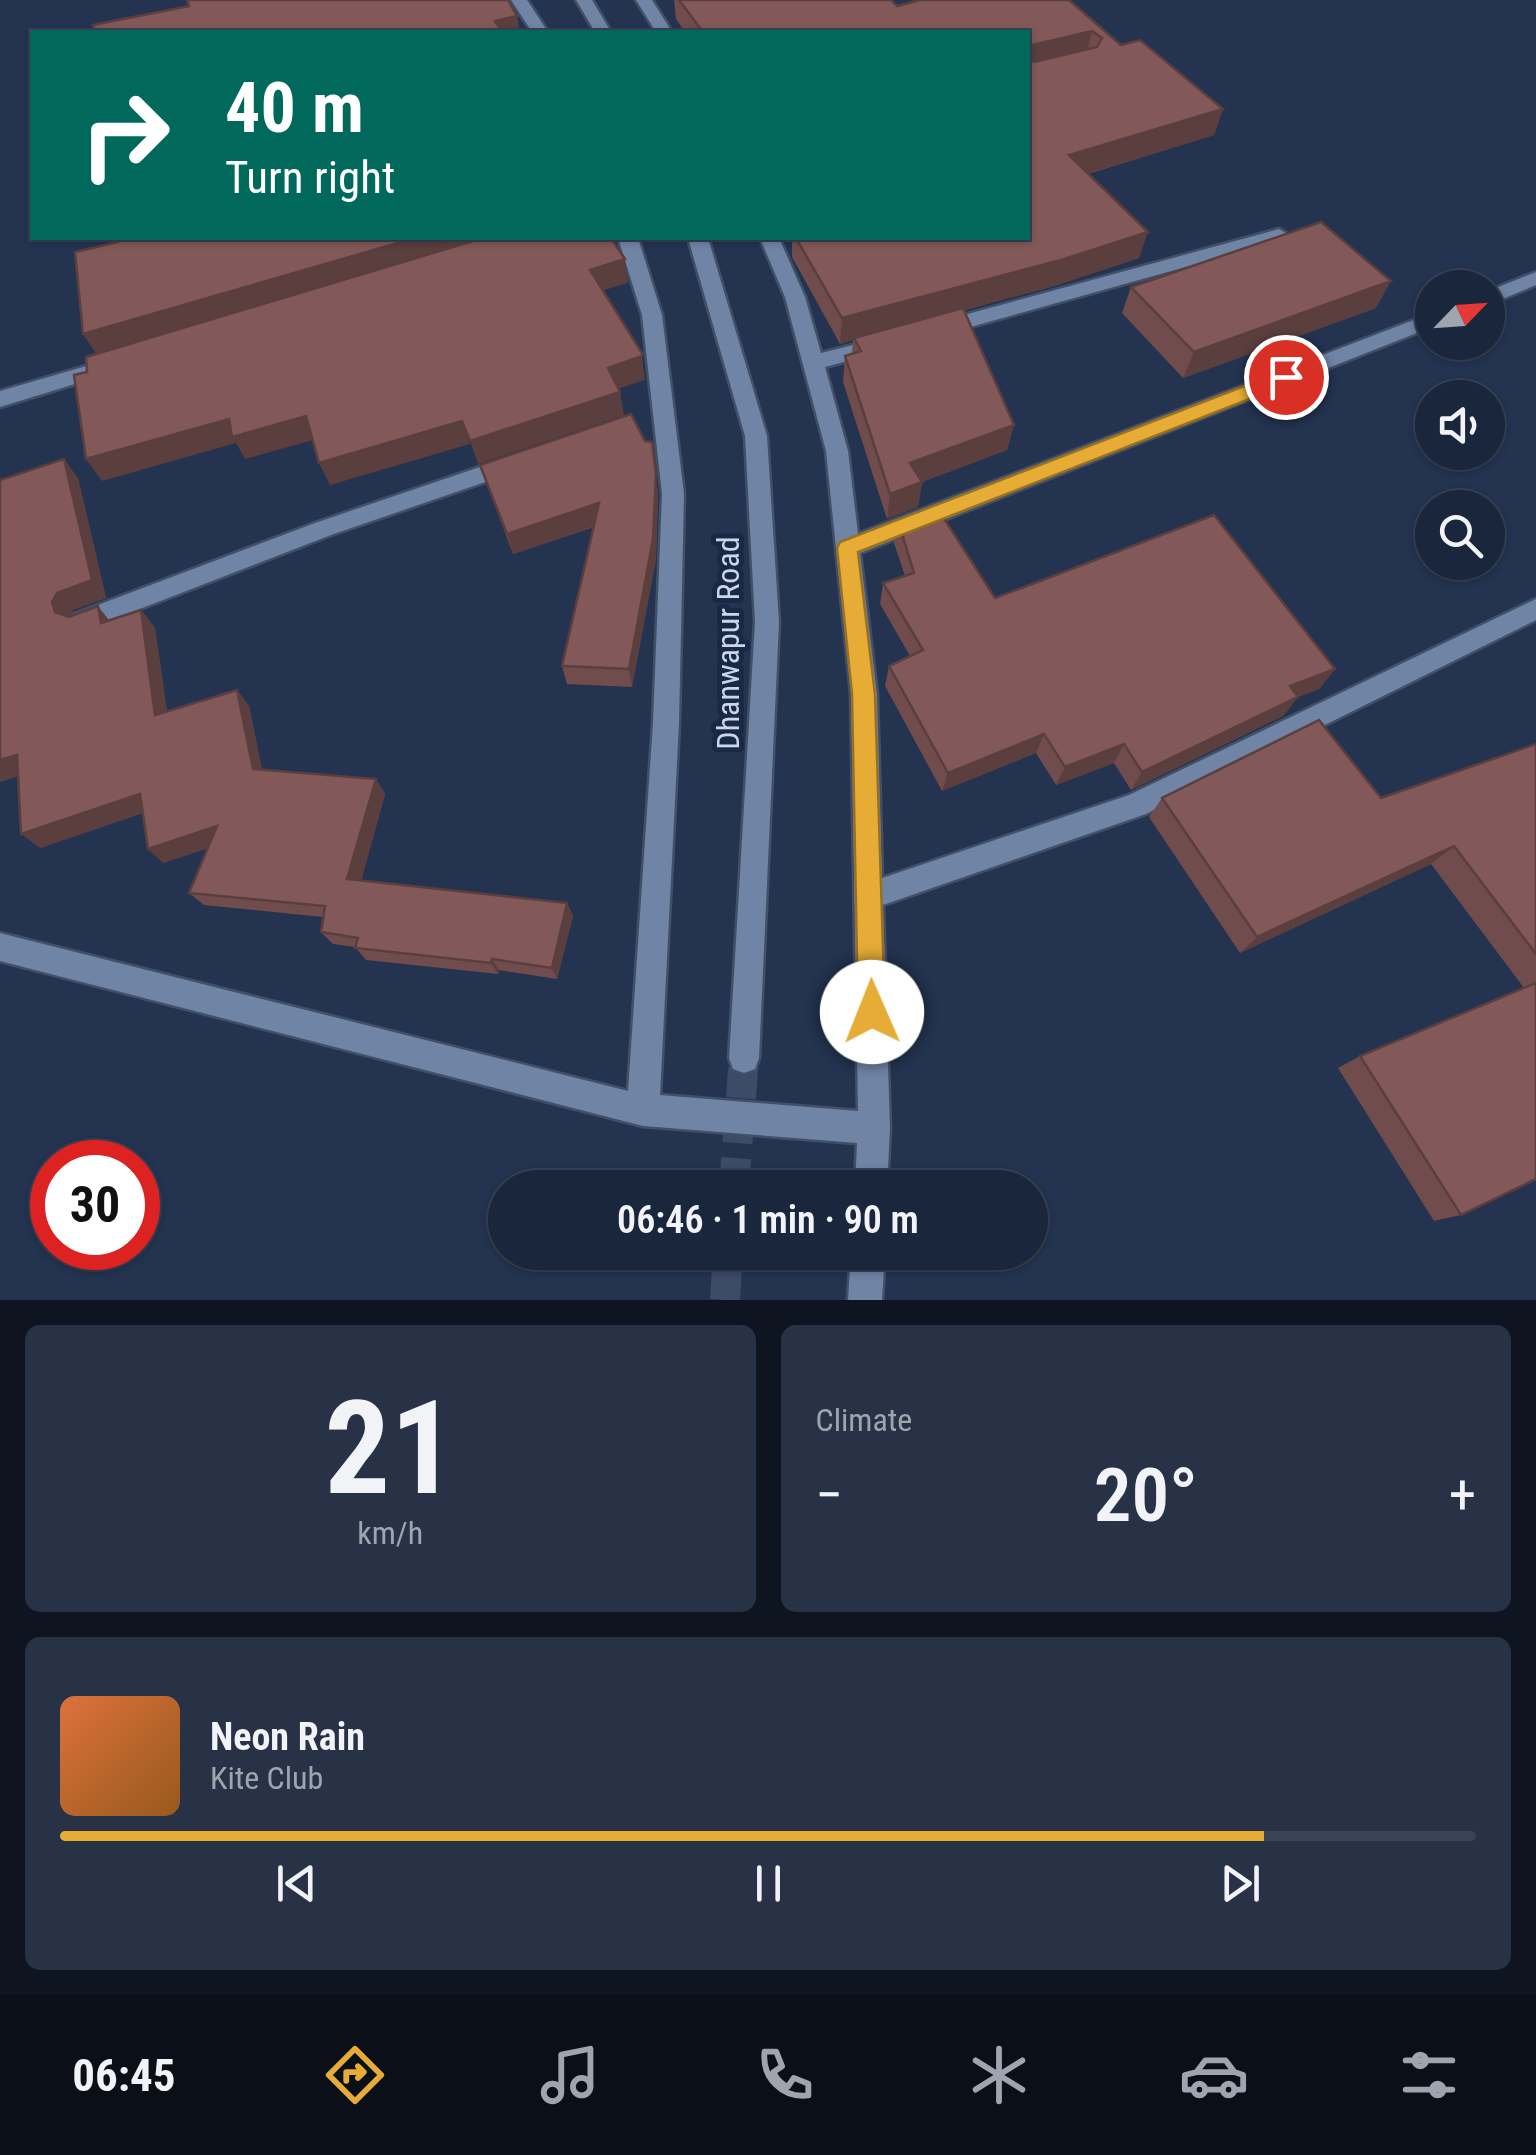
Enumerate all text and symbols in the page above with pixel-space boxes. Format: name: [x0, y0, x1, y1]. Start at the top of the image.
text: 40 m: [225, 67, 364, 149]
icon: right: [60, 70, 190, 200]
text: Turn right: [225, 151, 395, 204]
north arrow: [1415, 270, 1505, 360]
map controls: [1415, 270, 1505, 580]
pin: [1244, 335, 1329, 420]
icon: arrive: [1259, 350, 1314, 405]
button: sound: [1415, 380, 1505, 470]
button: search: [1415, 490, 1505, 580]
street label: Dhanwapur Road: [709, 536, 747, 750]
position arrow: [820, 960, 924, 1064]
speed limit sign: 30: [30, 1140, 160, 1270]
text: 06:46 · 1 min · 90 m: [617, 1198, 919, 1242]
text: 21: [325, 1372, 456, 1525]
text: Climate: [816, 1401, 912, 1439]
text: 20°: [1094, 1451, 1198, 1539]
text: −: [816, 1463, 843, 1527]
text: +: [1449, 1463, 1476, 1527]
text: km/h: [357, 1514, 423, 1552]
text: Neon Rain: [210, 1715, 365, 1759]
text: Kite Club: [210, 1759, 323, 1797]
icon: previous: [269, 1856, 324, 1911]
icon: pause: [741, 1856, 796, 1911]
icon: next: [1213, 1856, 1268, 1911]
icon: directions: [320, 2040, 390, 2110]
icon: music: [535, 2040, 605, 2110]
icon: phone: [750, 2040, 820, 2110]
icon: climate: [964, 2040, 1034, 2110]
icon: car: [1179, 2040, 1249, 2110]
icon: filters: [1394, 2040, 1464, 2110]
text: 06:45: [72, 2049, 176, 2102]

